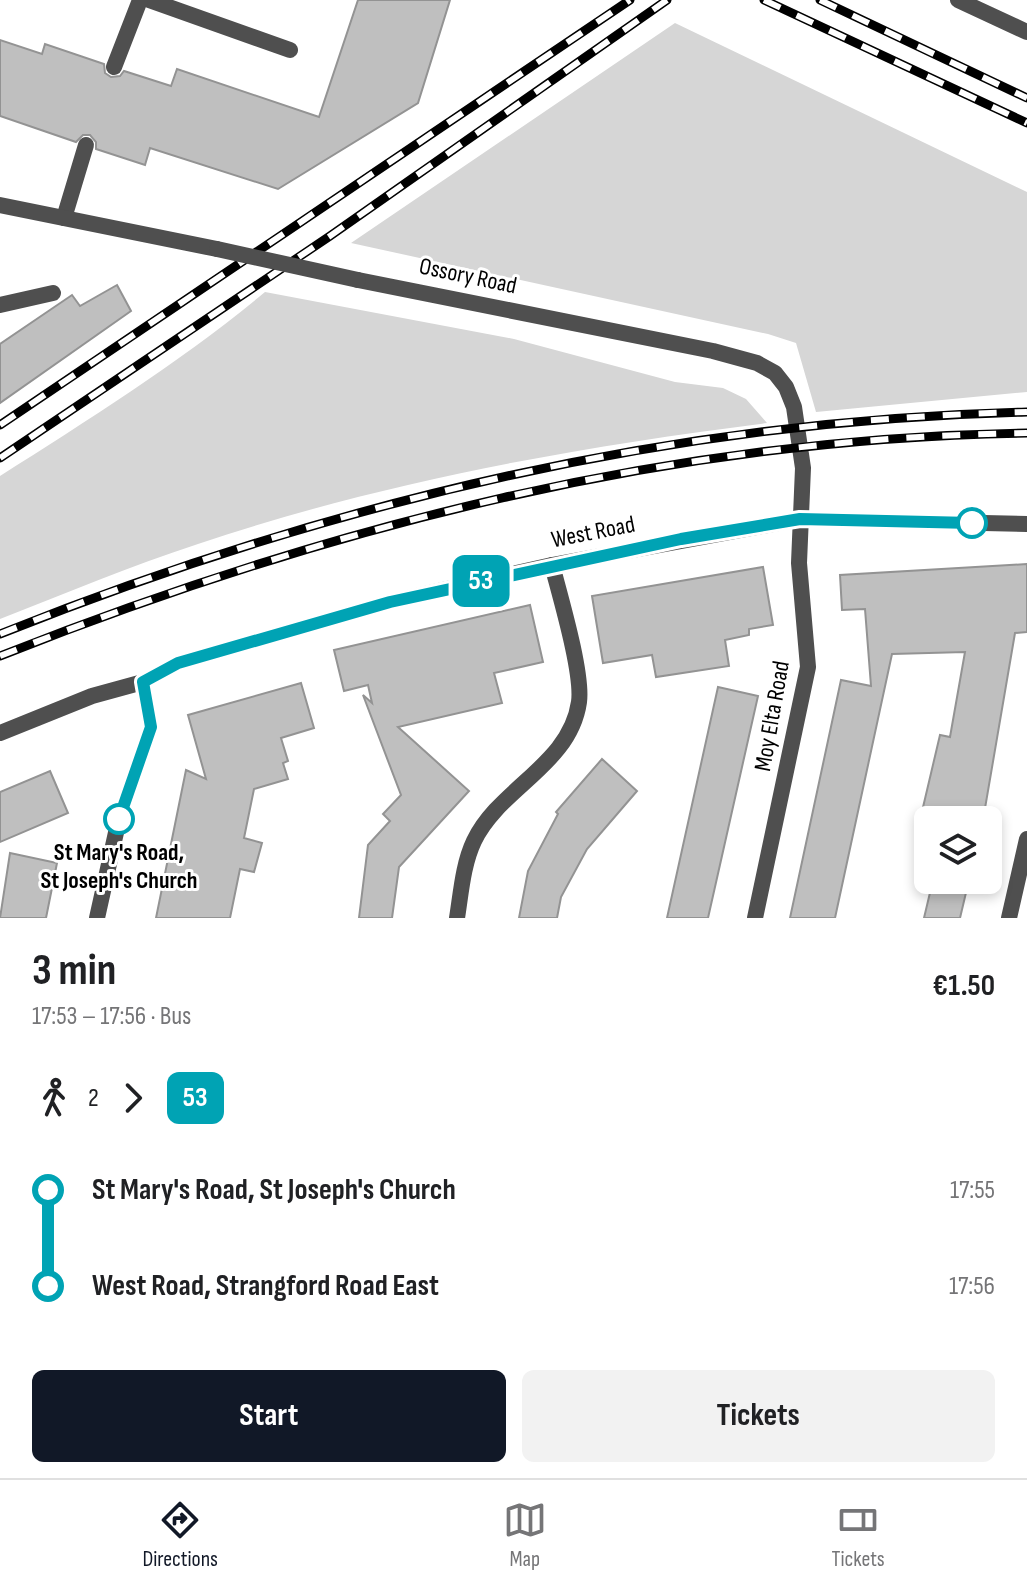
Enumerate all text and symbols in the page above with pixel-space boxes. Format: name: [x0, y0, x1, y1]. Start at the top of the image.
street label: Ossory Road: [417, 252, 519, 300]
unlabelled marker: [957, 508, 987, 538]
street label: West Road: [549, 510, 637, 554]
line badge: 53: [445, 555, 517, 607]
text: 53: [469, 564, 493, 597]
street label: Moy Elta Road: [748, 658, 796, 774]
marker: St Mary's Road, St Joseph's Church: [104, 804, 134, 834]
map controls: [914, 806, 1002, 894]
button: layers: [914, 806, 1002, 894]
place label: St Mary's Road, St Joseph's Church: [40, 838, 198, 895]
text: 3 min: [32, 944, 116, 997]
text: €1.50: [933, 968, 995, 1004]
text: 17:53 – 17:56 · Bus: [32, 1001, 191, 1032]
icon: walk: [32, 1076, 76, 1120]
icon: forward: [111, 1076, 155, 1120]
text: 53: [183, 1081, 208, 1114]
text: 2: [88, 1083, 99, 1114]
text: St Mary's Road, St Joseph's Church: [92, 1172, 456, 1208]
text: 17:55: [950, 1175, 995, 1206]
text: West Road, Strangford Road East: [92, 1268, 439, 1304]
text: 17:56: [949, 1271, 995, 1302]
button: Start: [32, 1370, 506, 1462]
button: Tickets: [522, 1370, 995, 1462]
tab: Directions: [142, 1498, 218, 1573]
tab: Map: [503, 1498, 547, 1573]
tab: Tickets: [832, 1498, 885, 1573]

